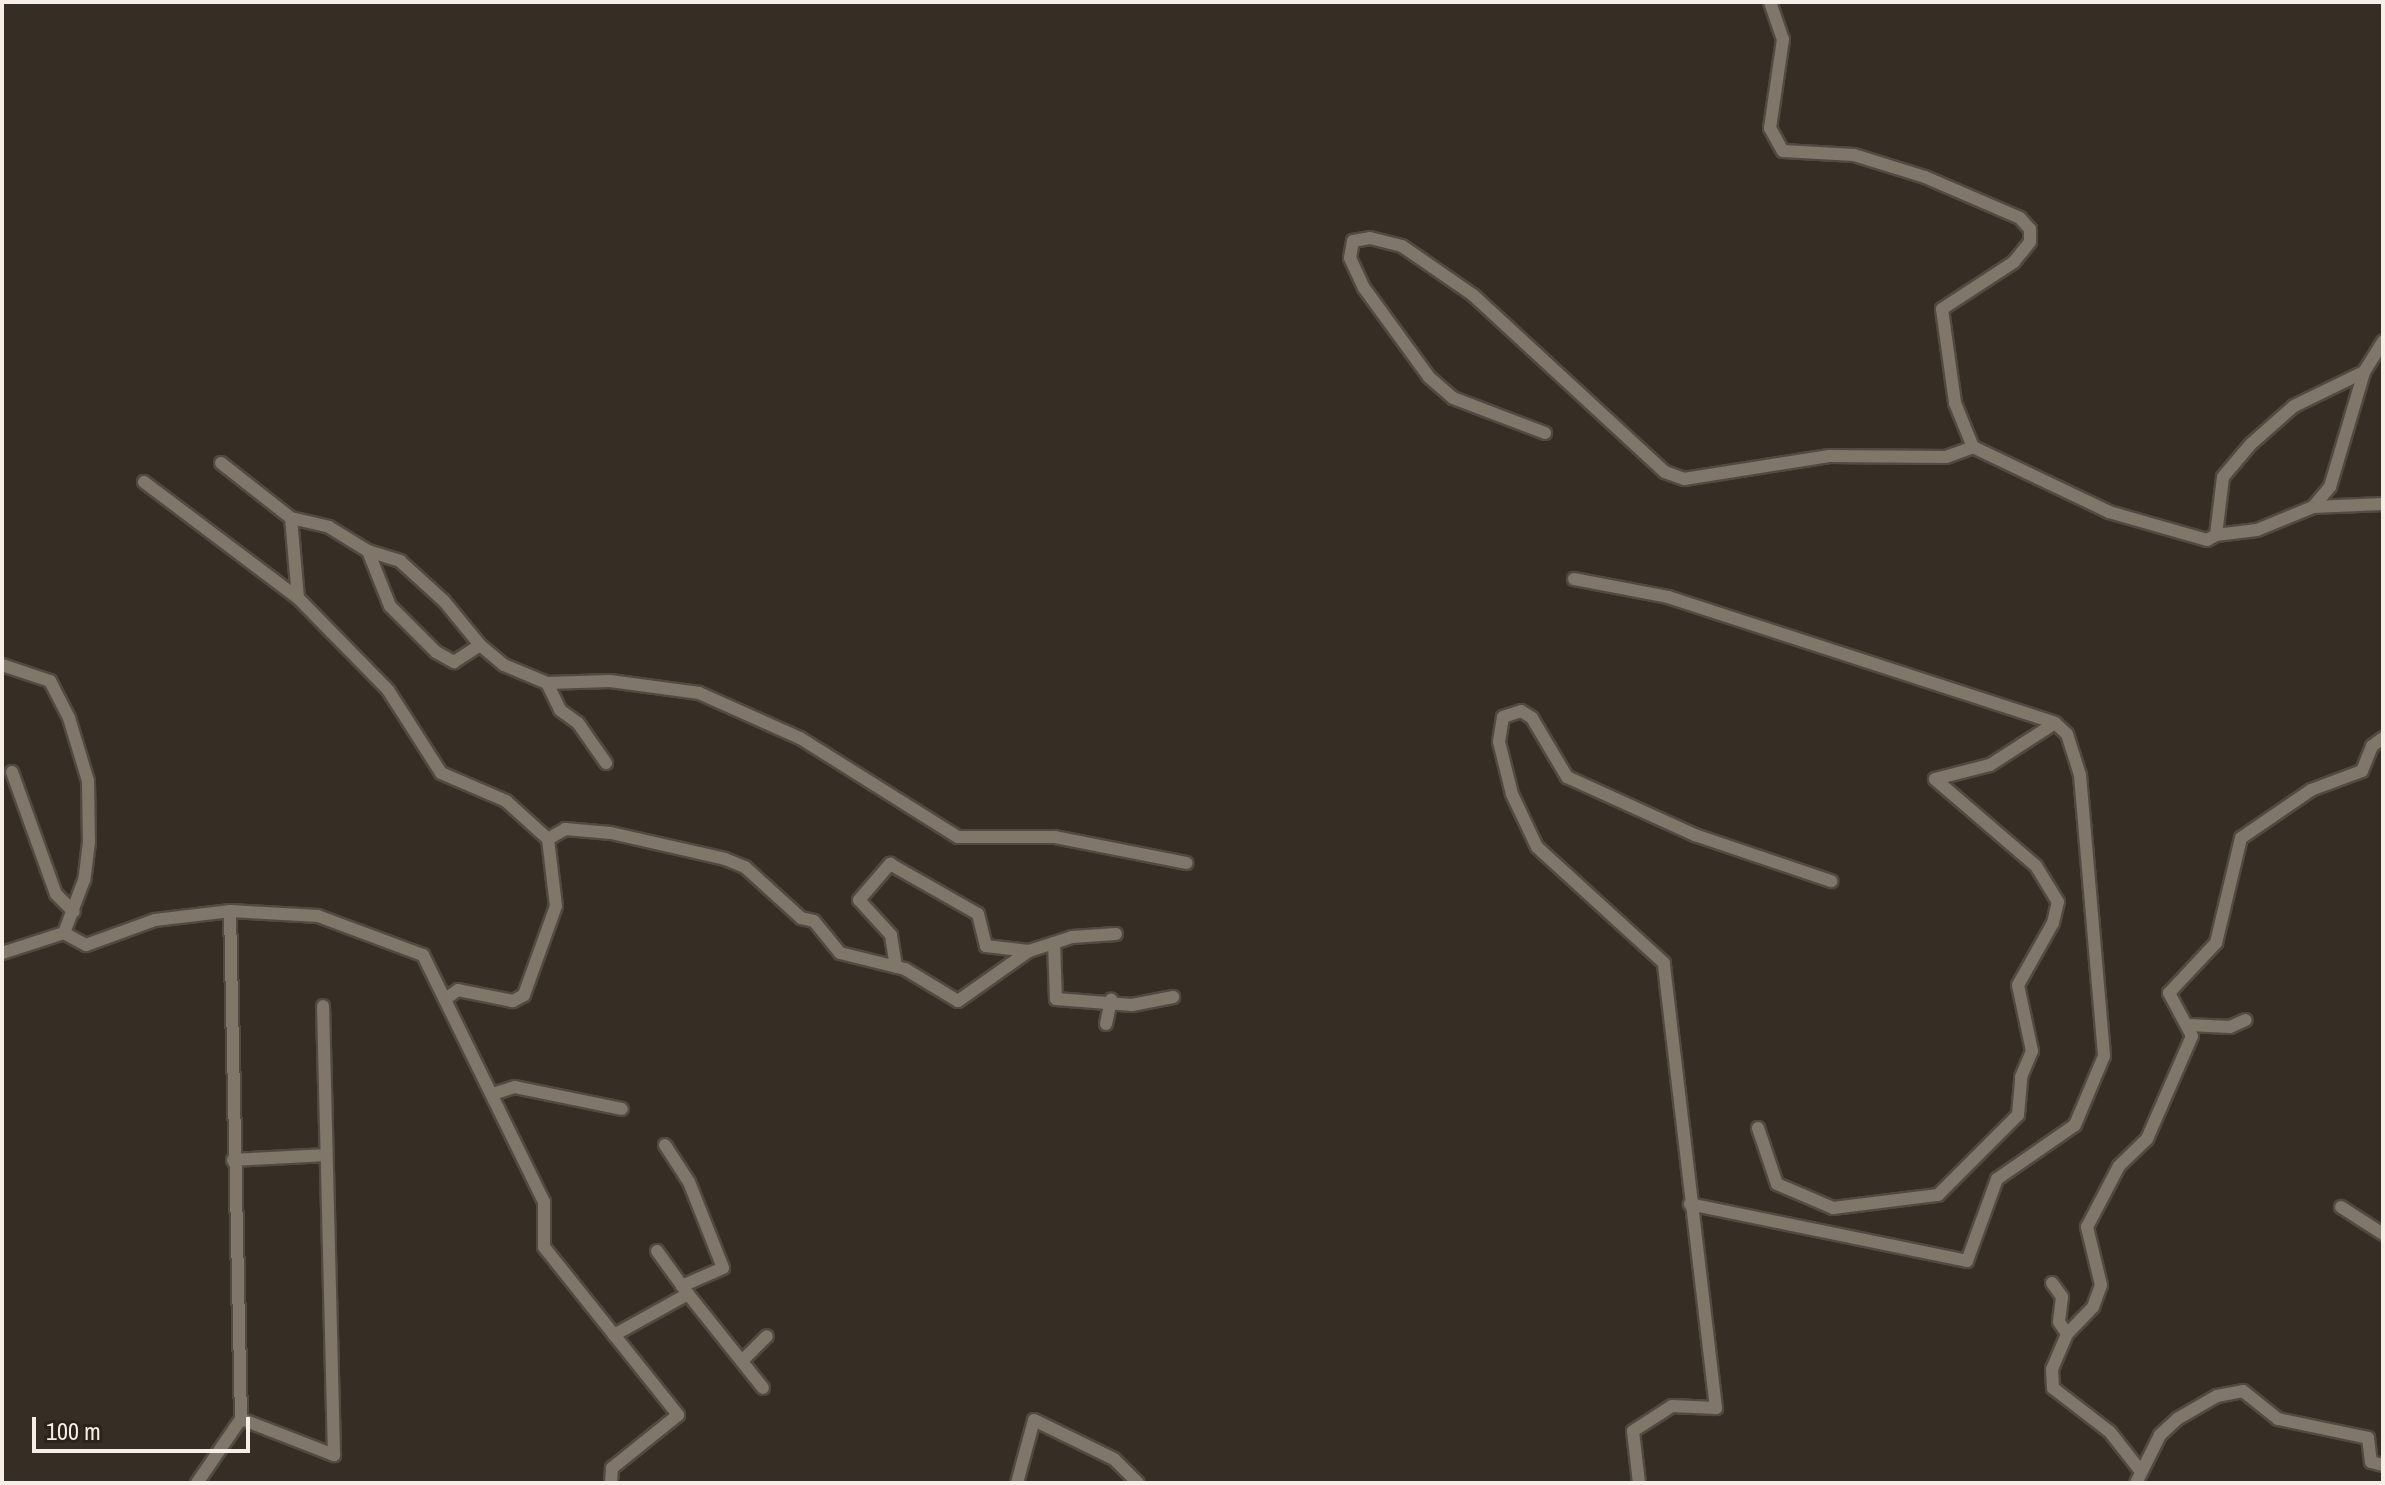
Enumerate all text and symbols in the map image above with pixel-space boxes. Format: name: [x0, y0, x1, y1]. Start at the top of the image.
scale bar: [36, 1401, 254, 1451]
text: 100 m: [46, 1415, 101, 1447]

